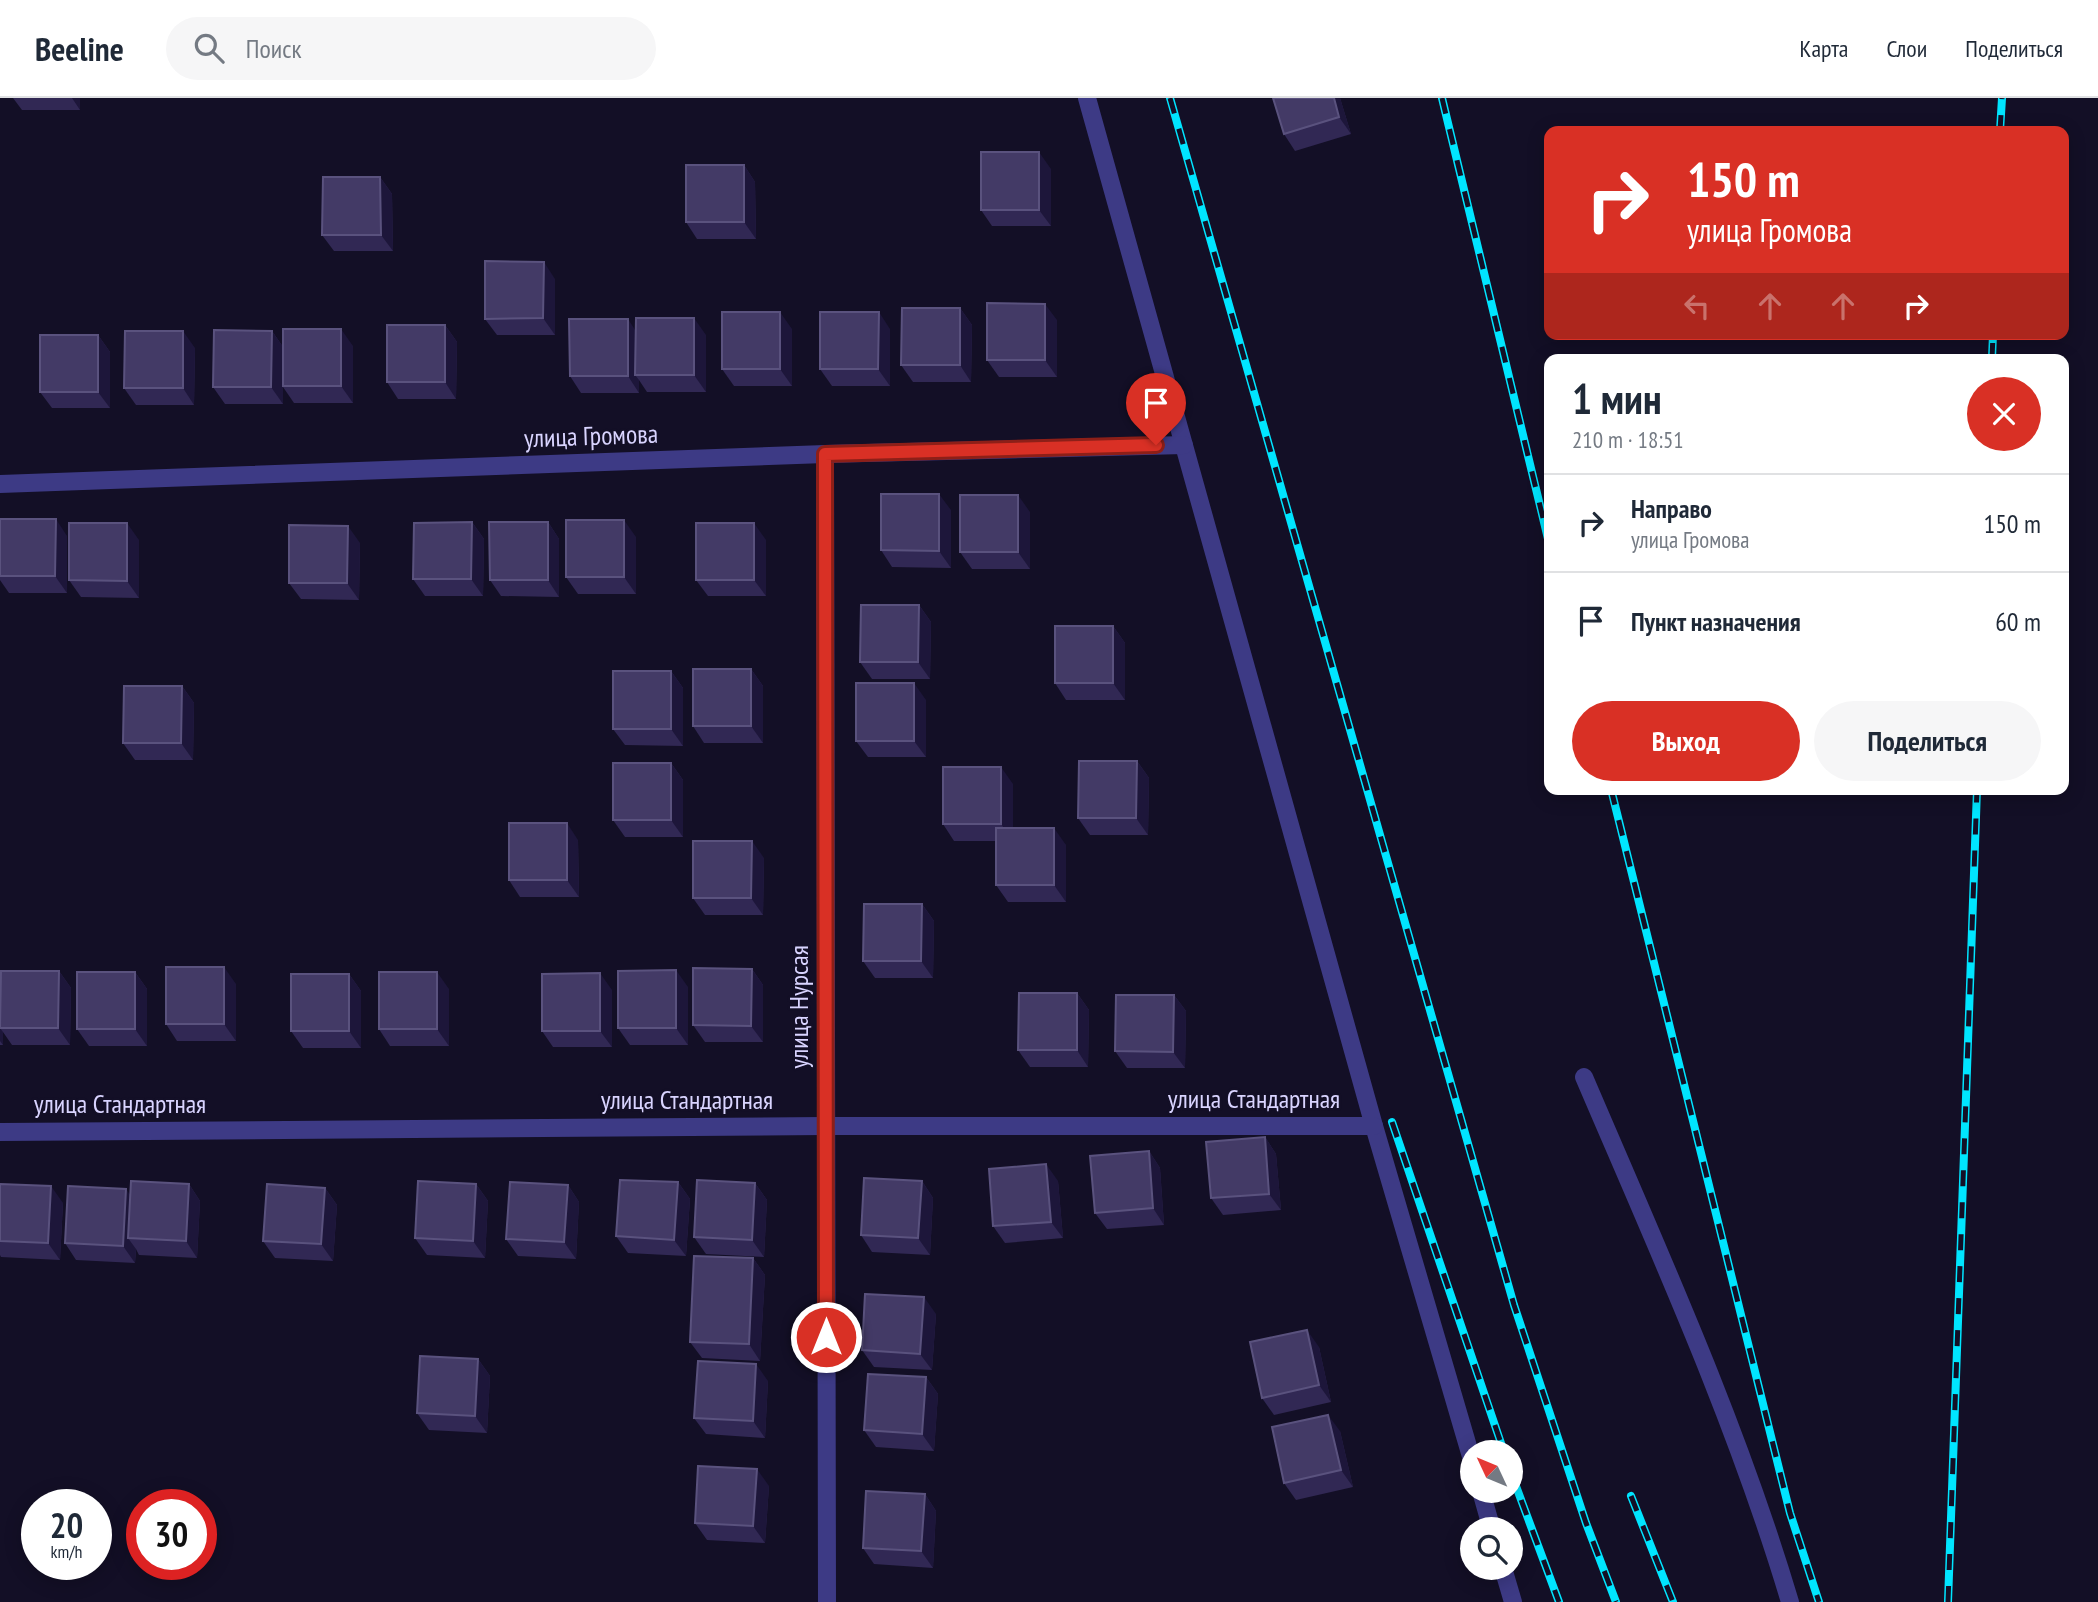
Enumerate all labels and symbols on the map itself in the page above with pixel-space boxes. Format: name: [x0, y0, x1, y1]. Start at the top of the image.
pin: [1126, 373, 1186, 445]
street label: улица Громова: [523, 417, 659, 454]
street label: улица Нурсая: [782, 945, 815, 1069]
street label: улица Стандартная: [1168, 1082, 1340, 1115]
street label: улица Стандартная: [601, 1083, 773, 1116]
street label: улица Стандартная: [34, 1087, 206, 1120]
position arrow: [789, 1300, 863, 1374]
north arrow: [1460, 1440, 1522, 1503]
speed limit sign: 30: [126, 1489, 217, 1580]

